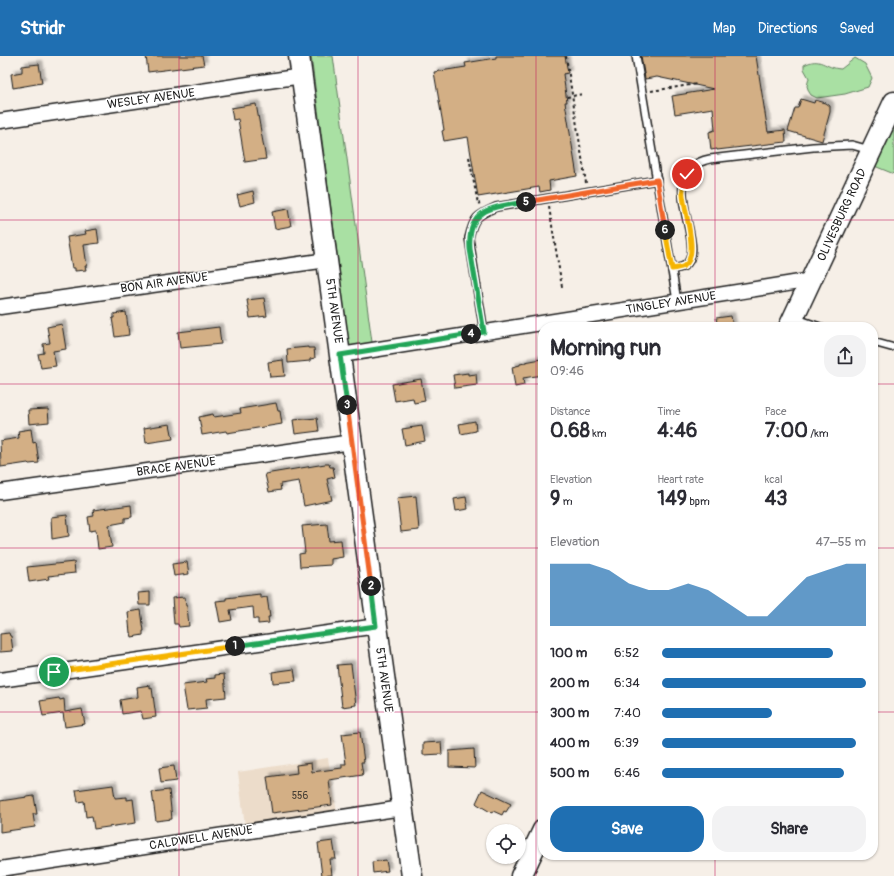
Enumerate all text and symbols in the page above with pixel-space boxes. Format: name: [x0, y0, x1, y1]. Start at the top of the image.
text: Stridr: [20, 16, 65, 40]
text: Map: [713, 20, 736, 37]
text: Directions: [758, 20, 817, 37]
text: Saved: [839, 20, 874, 37]
street label: WESLEY AVENUE: [106, 85, 196, 113]
pin: [670, 157, 704, 191]
icon: check: [676, 163, 698, 185]
street label: OLIVESBURG ROAD: [814, 166, 870, 264]
pin: 5: [516, 192, 536, 212]
text: 5: [523, 195, 529, 208]
pin: 6: [655, 220, 675, 240]
text: 6: [662, 223, 668, 236]
street label: BON AIR AVENUE: [119, 269, 209, 297]
street label: 5TH AVENUE: [322, 277, 346, 345]
street label: TINGLEY AVENUE: [625, 288, 717, 318]
pin: 4: [461, 324, 481, 344]
text: 4: [468, 327, 474, 340]
text: Morning run: [550, 334, 661, 362]
button: share: [824, 335, 866, 377]
text: 09:46: [550, 363, 584, 379]
pin: 3: [337, 395, 357, 415]
text: 3: [344, 398, 350, 411]
text: Distance: [550, 405, 590, 418]
text: Time: [657, 405, 680, 418]
text: Pace: [765, 405, 786, 418]
text: 0.68: [550, 418, 590, 443]
text: 4:46: [657, 418, 698, 443]
text: 7:00: [765, 418, 808, 443]
text: km: [590, 427, 607, 440]
text: /km: [808, 427, 829, 440]
street label: BRACE AVENUE: [135, 454, 217, 480]
text: Elevation: [550, 473, 592, 486]
text: Heart rate: [657, 473, 704, 486]
text: kcal: [765, 473, 783, 486]
text: 9: [550, 486, 560, 511]
text: 149: [657, 486, 687, 511]
text: 43: [765, 486, 787, 511]
text: m: [560, 495, 572, 508]
text: bpm: [687, 495, 710, 508]
text: Elevation: [550, 534, 600, 550]
text: 47–55 m: [815, 534, 866, 550]
pin: 2: [361, 576, 381, 596]
text: 2: [368, 579, 374, 592]
pin: 1: [225, 636, 245, 656]
text: 1: [233, 639, 237, 652]
text: 100 m: [550, 645, 587, 661]
text: 6:52: [614, 645, 639, 661]
street label: 5TH AVENUE: [372, 646, 396, 714]
pin: [37, 655, 71, 689]
icon: arrive: [43, 661, 65, 683]
text: 200 m: [550, 675, 589, 691]
text: 6:34: [614, 675, 640, 691]
text: 300 m: [550, 705, 589, 721]
text: 7:40: [614, 705, 641, 721]
text: 400 m: [550, 735, 590, 751]
text: 6:39: [614, 735, 639, 751]
text: 500 m: [550, 765, 589, 781]
text: 6:46: [614, 765, 640, 781]
house number: 556: [292, 790, 309, 802]
button: Save: [550, 806, 704, 852]
button: Share: [712, 806, 866, 852]
street label: CALDWELL AVENUE: [148, 822, 254, 854]
map controls: [486, 824, 526, 864]
button: locate: [486, 824, 526, 864]

